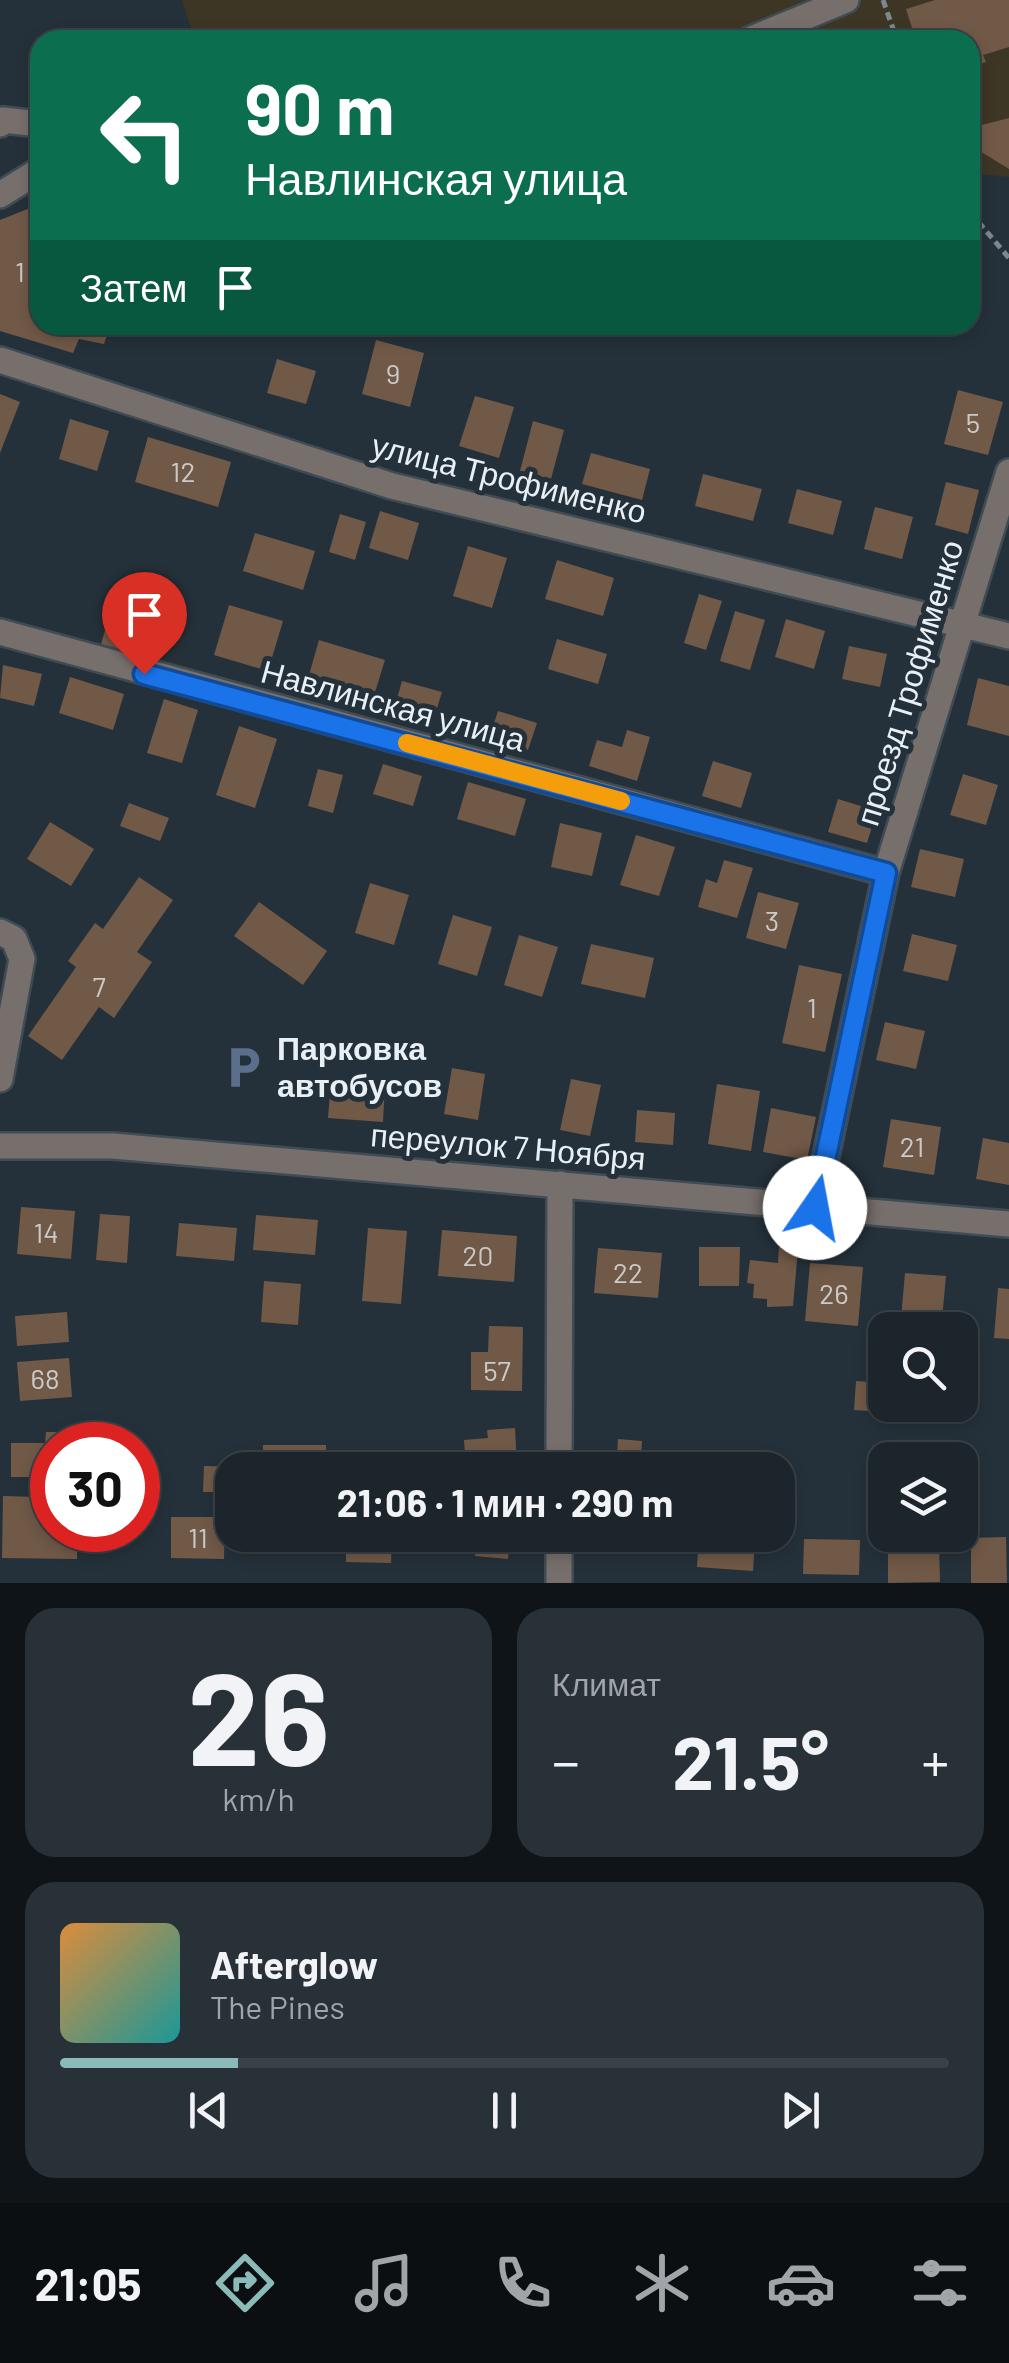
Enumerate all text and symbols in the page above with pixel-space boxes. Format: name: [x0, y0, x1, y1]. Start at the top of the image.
text: 90 m: [245, 65, 395, 149]
icon: left: [80, 70, 210, 200]
text: Навлинская улица: [245, 150, 627, 204]
house number: 1: [15, 254, 25, 288]
icon: arrive: [208, 260, 263, 315]
text: Затем: [80, 264, 188, 310]
house number: 9: [386, 356, 400, 390]
house number: 5: [966, 405, 980, 439]
street label: улица Трофименко: [368, 425, 651, 531]
house number: 12: [171, 454, 195, 488]
street label: проезд Трофименко: [847, 535, 971, 830]
pin: [102, 572, 187, 675]
icon: arrive: [117, 587, 172, 642]
street label: Навлинская улица: [257, 651, 530, 759]
house number: 3: [765, 903, 779, 937]
house number: 7: [92, 969, 106, 1003]
house number: 1: [807, 990, 817, 1024]
place label: Парковка автобусов: [277, 1028, 442, 1104]
parking icon: Парковка автобусов: [220, 1043, 268, 1091]
street label: переулок 7 Ноября: [369, 1114, 647, 1177]
house number: 21: [900, 1129, 924, 1163]
position arrow: [763, 1156, 867, 1260]
house number: 14: [33, 1215, 59, 1249]
house number: 20: [463, 1238, 493, 1272]
house number: 22: [613, 1255, 643, 1289]
house number: 26: [819, 1276, 849, 1310]
map controls: [868, 1312, 978, 1552]
button: search: [868, 1312, 978, 1422]
house number: 57: [483, 1353, 511, 1387]
house number: 68: [30, 1361, 60, 1395]
speed limit sign: 30: [30, 1422, 160, 1552]
button: layers: [868, 1442, 978, 1552]
text: 21:06 · 1 мин · 290 m: [337, 1479, 673, 1525]
house number: 11: [188, 1520, 208, 1554]
text: 26: [187, 1636, 330, 1792]
text: Климат: [552, 1664, 661, 1702]
text: 21.5°: [672, 1715, 829, 1805]
text: −: [552, 1727, 580, 1793]
text: +: [921, 1727, 949, 1793]
text: km/h: [222, 1779, 295, 1817]
text: Afterglow: [210, 1941, 378, 1987]
text: The Pines: [210, 1987, 345, 2025]
icon: previous: [181, 2083, 236, 2138]
icon: pause: [477, 2083, 532, 2138]
icon: next: [773, 2083, 828, 2138]
icon: directions: [210, 2248, 280, 2318]
icon: music: [349, 2248, 419, 2318]
icon: phone: [488, 2248, 558, 2318]
icon: climate: [627, 2248, 697, 2318]
icon: car: [766, 2248, 836, 2318]
icon: filters: [905, 2248, 975, 2318]
text: 21:05: [34, 2256, 142, 2310]

